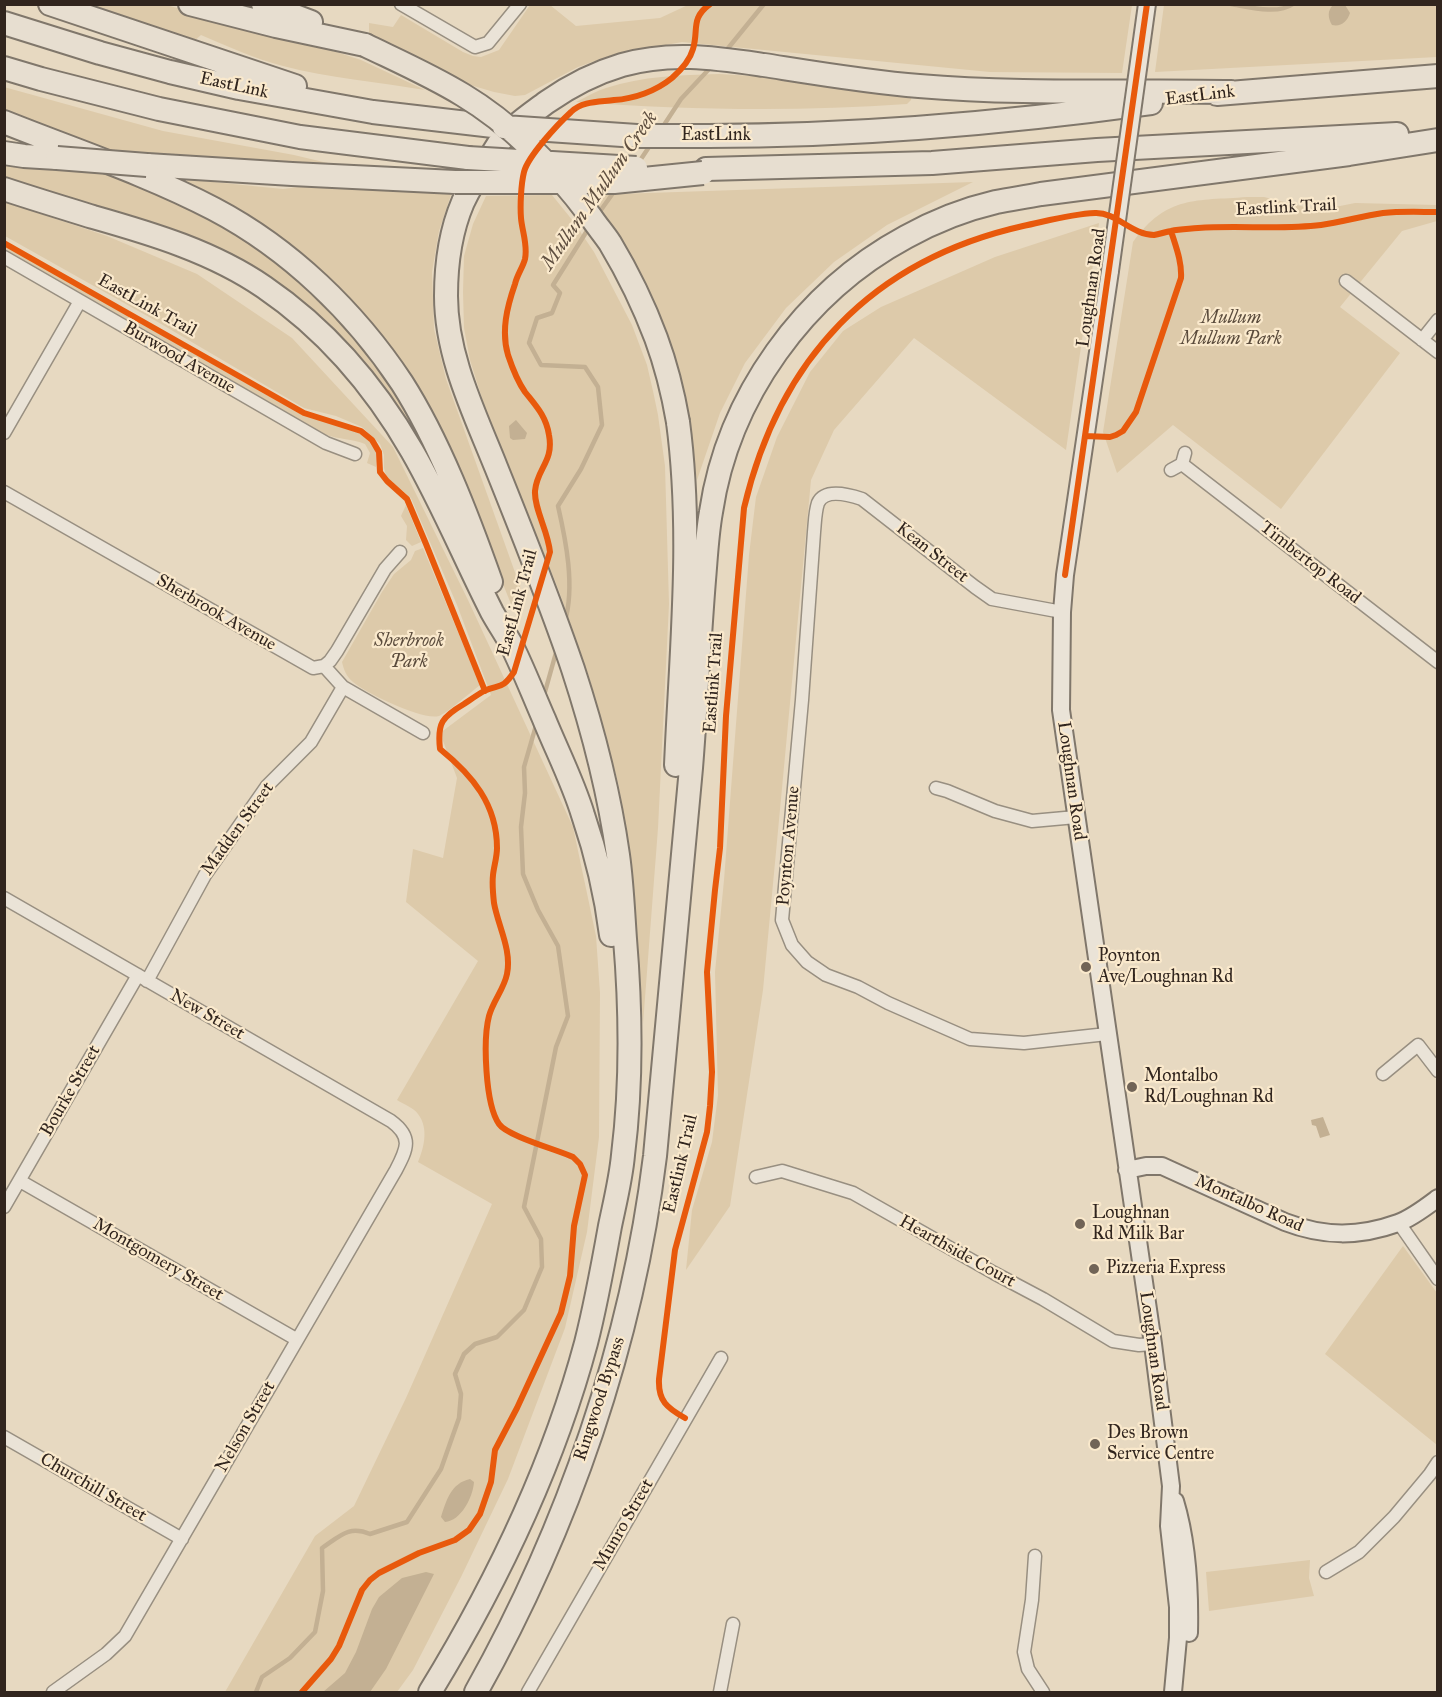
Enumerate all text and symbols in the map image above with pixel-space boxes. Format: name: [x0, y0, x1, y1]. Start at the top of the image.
street label: EastLink: [198, 68, 270, 104]
street label: EastLink: [1164, 81, 1236, 111]
water label: Mullum Mullum Creek: [536, 107, 664, 275]
street label: EastLink: [681, 125, 751, 147]
street label: Eastlink Trail: [1235, 195, 1337, 221]
street label: Loughnan Road: [1073, 227, 1111, 349]
street label: EastLink Trail: [94, 270, 200, 342]
park label: Mullum Mullum Park: [1180, 308, 1282, 350]
street label: Burwood Avenue: [119, 317, 239, 399]
street label: Timbertop Road: [1255, 517, 1365, 609]
street label: Kean Street: [891, 518, 973, 588]
street label: EastLink Trail: [493, 547, 543, 659]
street label: Sherbrook Avenue: [152, 570, 280, 656]
park label: Sherbrook Park: [374, 631, 444, 674]
street label: Eastlink Trail: [700, 632, 728, 734]
street label: Loughnan Road: [1052, 720, 1090, 842]
street label: Madden Street: [197, 778, 279, 880]
street label: Poynton Avenue: [773, 785, 805, 907]
place label: Poynton Ave/Loughnan Rd: [1098, 946, 1233, 988]
marker: Poynton Ave/Loughnan Rd: [1079, 960, 1093, 974]
street label: New Street: [166, 985, 248, 1045]
street label: Bourke Street: [36, 1042, 106, 1140]
place label: Montalbo Rd/Loughnan Rd: [1144, 1066, 1274, 1108]
marker: Montalbo Rd/Loughnan Rd: [1125, 1080, 1139, 1094]
street label: Eastlink Trail: [659, 1112, 703, 1216]
street label: Montalbo Road: [1192, 1170, 1306, 1238]
place label: Loughnan Rd Milk Bar: [1092, 1203, 1184, 1246]
street label: Hearthside Court: [895, 1211, 1019, 1293]
street label: Montgomery Street: [89, 1214, 227, 1306]
marker: Loughnan Rd Milk Bar: [1073, 1217, 1087, 1231]
place label: Pizzeria Express: [1106, 1258, 1226, 1280]
marker: Pizzeria Express: [1087, 1262, 1101, 1276]
street label: Loughnan Road: [1134, 1290, 1172, 1412]
street label: Ringwood Bypass: [570, 1334, 630, 1464]
street label: Nelson Street: [211, 1378, 281, 1476]
place label: Des Brown Service Centre: [1107, 1423, 1214, 1466]
marker: Des Brown Service Centre: [1088, 1437, 1102, 1451]
street label: Churchill Street: [36, 1449, 150, 1527]
street label: Munro Street: [589, 1475, 659, 1575]

